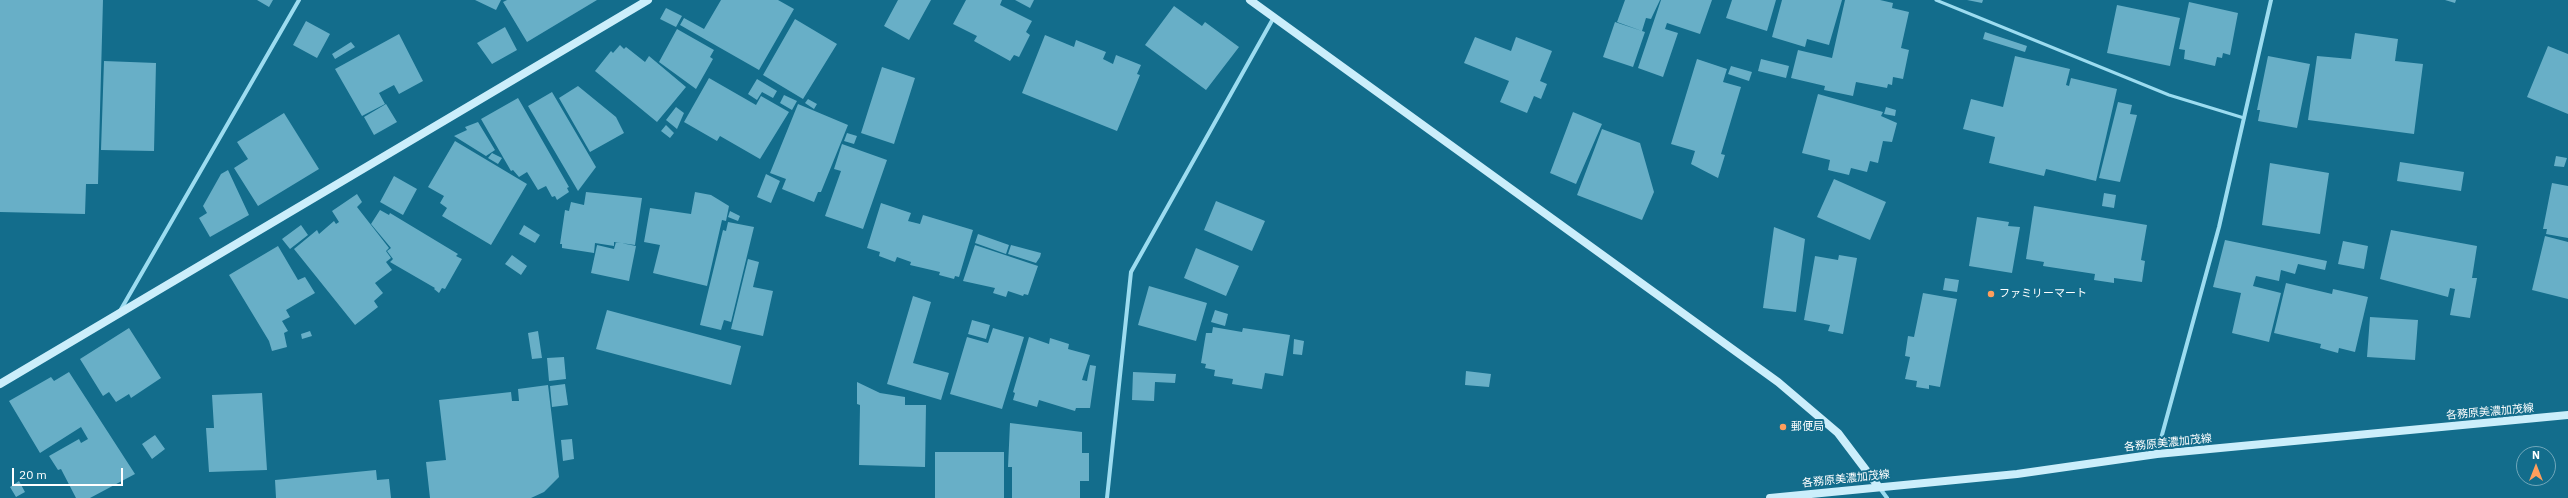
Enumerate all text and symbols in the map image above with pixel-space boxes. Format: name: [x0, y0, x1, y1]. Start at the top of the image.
place label: ファミリーマート: [1999, 287, 2087, 301]
marker: ファミリーマート: [1986, 289, 1996, 299]
street label: 各務原美濃加茂線: [2446, 402, 2534, 422]
place label: 郵便局: [1791, 420, 1824, 434]
marker: 郵便局: [1778, 422, 1788, 432]
street label: 各務原美濃加茂線: [2124, 432, 2212, 454]
north arrow: [2516, 446, 2556, 486]
text: N: [2532, 448, 2540, 462]
scale bar: [14, 460, 125, 486]
text: 20 m: [19, 467, 47, 482]
street label: 各務原美濃加茂線: [1802, 468, 1890, 490]

